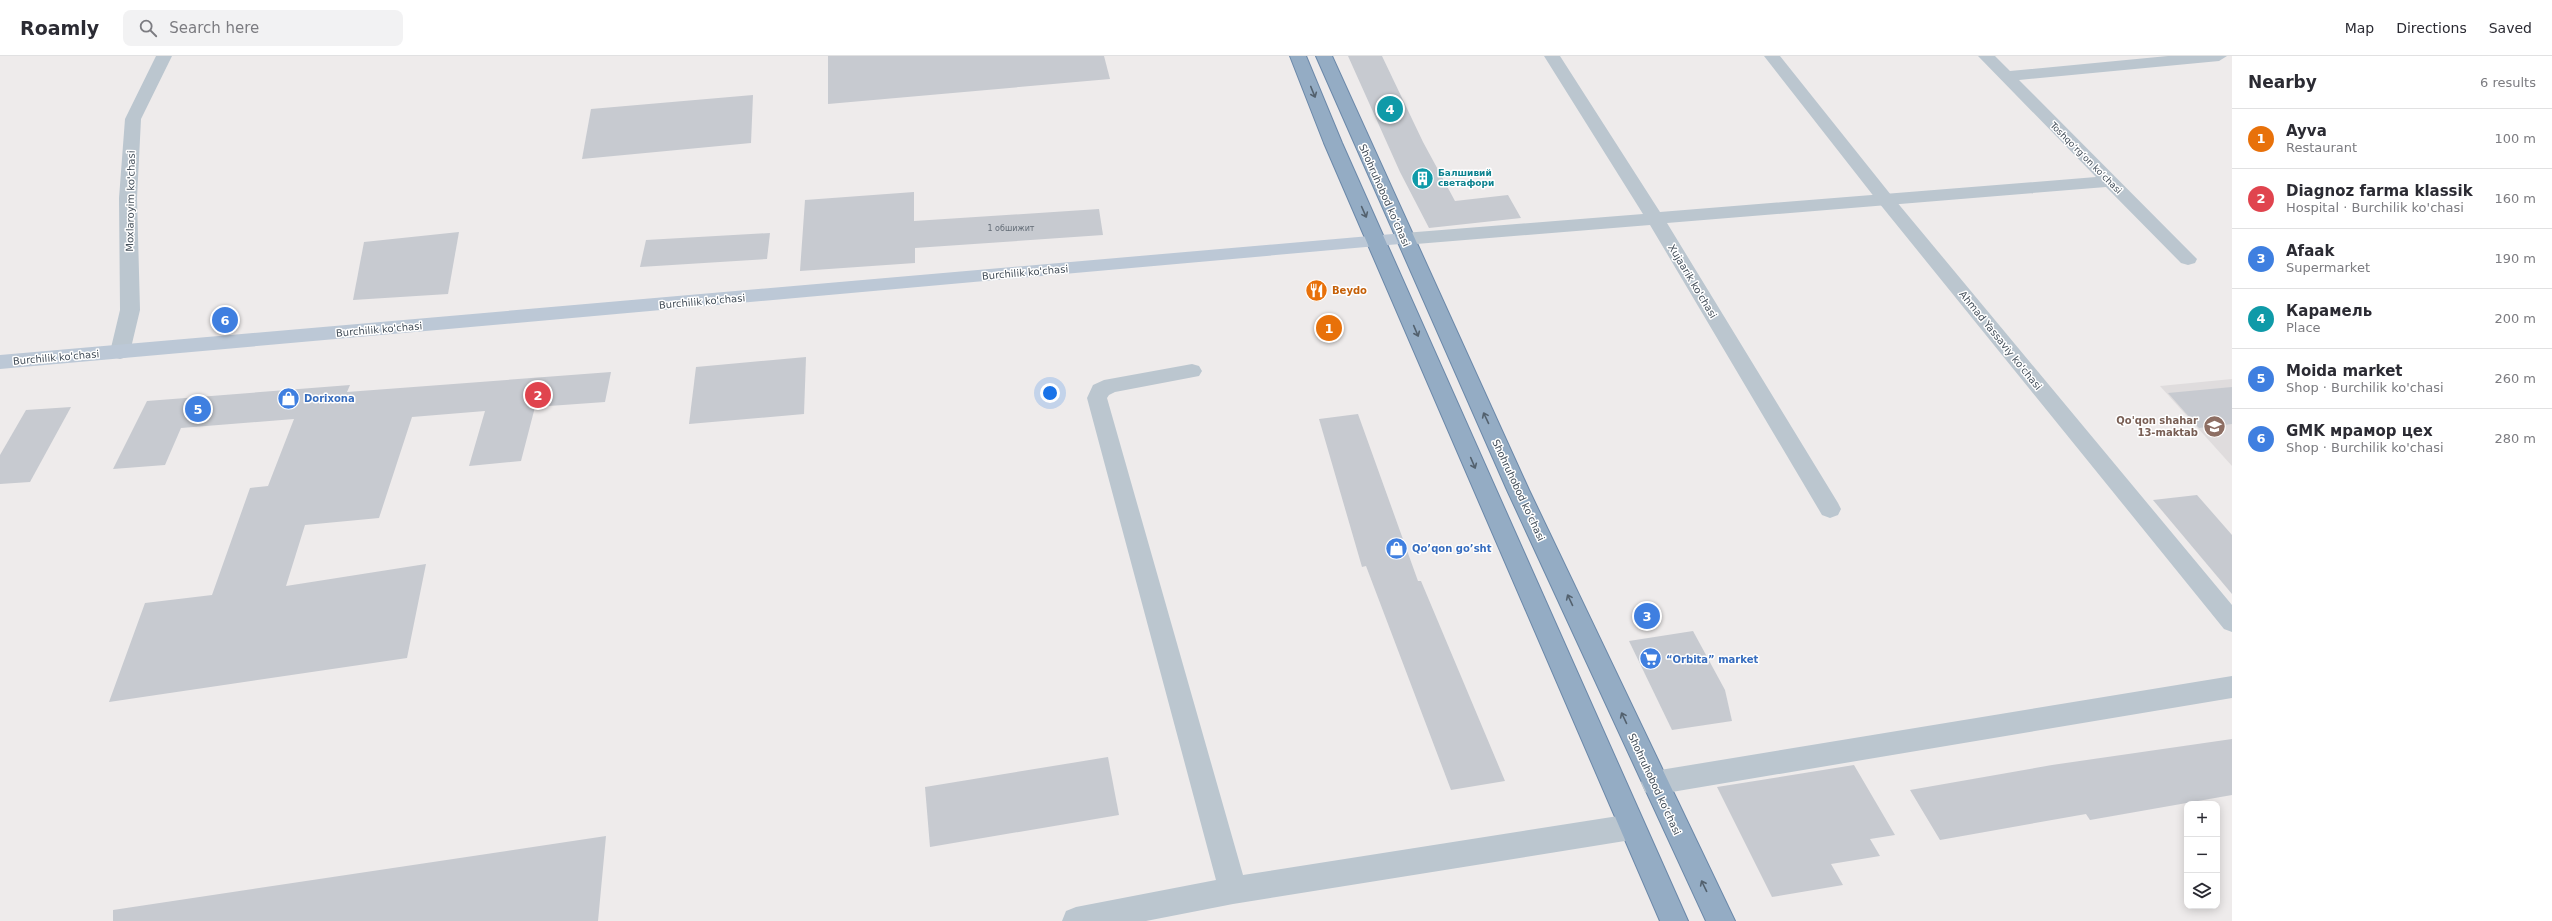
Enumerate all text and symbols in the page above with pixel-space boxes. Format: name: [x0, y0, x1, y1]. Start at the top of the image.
search box: [123, 10, 403, 46]
text: Roamly: [20, 17, 99, 39]
icon: search: [137, 17, 159, 39]
text: Search here: [169, 19, 259, 37]
text: Map: [2345, 20, 2374, 36]
text: Directions: [2396, 20, 2467, 36]
text: Saved: [2489, 20, 2532, 36]
text: Nearby: [2248, 72, 2317, 92]
text: 6 results: [2480, 75, 2536, 90]
one-way arrow: [1309, 86, 1317, 98]
pin: 4: [1377, 94, 1403, 124]
street label: Toshqoʻrgʻon koʻchasi: [2048, 120, 2124, 196]
text: Ayva: [2286, 122, 2327, 140]
text: 1: [2256, 131, 2266, 146]
text: 100 m: [2494, 131, 2536, 146]
text: Restaurant: [2286, 140, 2357, 155]
street label: Shohruhobod koʻchasi: [1357, 142, 1412, 248]
street label: Moxlaroyim ko'chasi: [124, 150, 137, 252]
building icon: Балшивий светафори: [1410, 165, 1436, 191]
place label: Балшивий светафори: [1438, 168, 1494, 188]
text: Diagnoz farma klassik: [2286, 182, 2473, 200]
text: 2: [2256, 191, 2266, 206]
text: 160 m: [2494, 191, 2536, 206]
text: Hospital · Burchilik ko'chasi: [2286, 200, 2464, 215]
one-way arrow: [1360, 205, 1368, 217]
house number: 1 обшижит: [987, 224, 1035, 233]
street label: Xujaarik ko'chasi: [1666, 242, 1719, 320]
text: Afaak: [2286, 242, 2334, 260]
text: 3: [2256, 251, 2266, 266]
text: 190 m: [2494, 251, 2536, 266]
text: Supermarket: [2286, 260, 2370, 275]
street label: Burchilik ko'chasi: [981, 263, 1069, 282]
restaurant icon: Beydo: [1304, 277, 1330, 303]
place label: Beydo: [1332, 285, 1367, 296]
street label: Ahmad Yassaviy ko'chasi: [1957, 289, 2044, 392]
street label: Burchilik ko'chasi: [658, 292, 746, 311]
text: Карамель: [2286, 302, 2372, 320]
pin: 6: [212, 305, 238, 335]
text: 4: [2256, 311, 2266, 326]
text: 200 m: [2494, 311, 2536, 326]
pin: 1: [1316, 313, 1342, 343]
street label: Burchilik ko'chasi: [335, 320, 423, 339]
text: Place: [2286, 320, 2321, 335]
one-way arrow: [1412, 325, 1420, 337]
street label: Burchilik ko'chasi: [12, 348, 100, 367]
text: Moida market: [2286, 362, 2403, 380]
text: 5: [2256, 371, 2266, 386]
text: 260 m: [2494, 371, 2536, 386]
pin: 2: [525, 380, 551, 410]
text: Shop · Burchilik ko'chasi: [2286, 380, 2444, 395]
your location: [1040, 383, 1060, 403]
shop icon: Dorixona: [275, 385, 301, 411]
place label: Dorixona: [304, 393, 355, 404]
pin: 5: [185, 394, 211, 424]
one-way arrow: [1482, 412, 1489, 424]
school or university icon: Qo'qon shahar 13-maktab: [2201, 413, 2227, 439]
place label: Qo'qon shahar 13-maktab: [2116, 415, 2198, 438]
text: GMK мрамор цех: [2286, 422, 2433, 440]
text: 6: [2256, 431, 2266, 446]
text: 280 m: [2494, 431, 2536, 446]
street label: Shohruhobod koʻchasi: [1490, 438, 1547, 543]
text: Shop · Burchilik ko'chasi: [2286, 440, 2444, 455]
one-way arrow: [1470, 457, 1477, 469]
shop icon: Qo’qon go’sht: [1383, 535, 1409, 561]
place label: Qo’qon go’sht: [1412, 543, 1492, 554]
one-way arrow: [1566, 594, 1573, 606]
pin: 3: [1634, 601, 1660, 631]
supermarket icon: “Orbita” market: [1637, 646, 1663, 672]
place label: “Orbita” market: [1666, 654, 1758, 665]
one-way arrow: [1620, 712, 1627, 724]
street label: Shohruhobod koʻchasi: [1626, 732, 1683, 837]
map controls: [2184, 801, 2220, 909]
button: +: [2184, 801, 2220, 837]
button: −: [2184, 837, 2220, 873]
button: layers: [2184, 873, 2220, 909]
one-way arrow: [1700, 880, 1707, 892]

